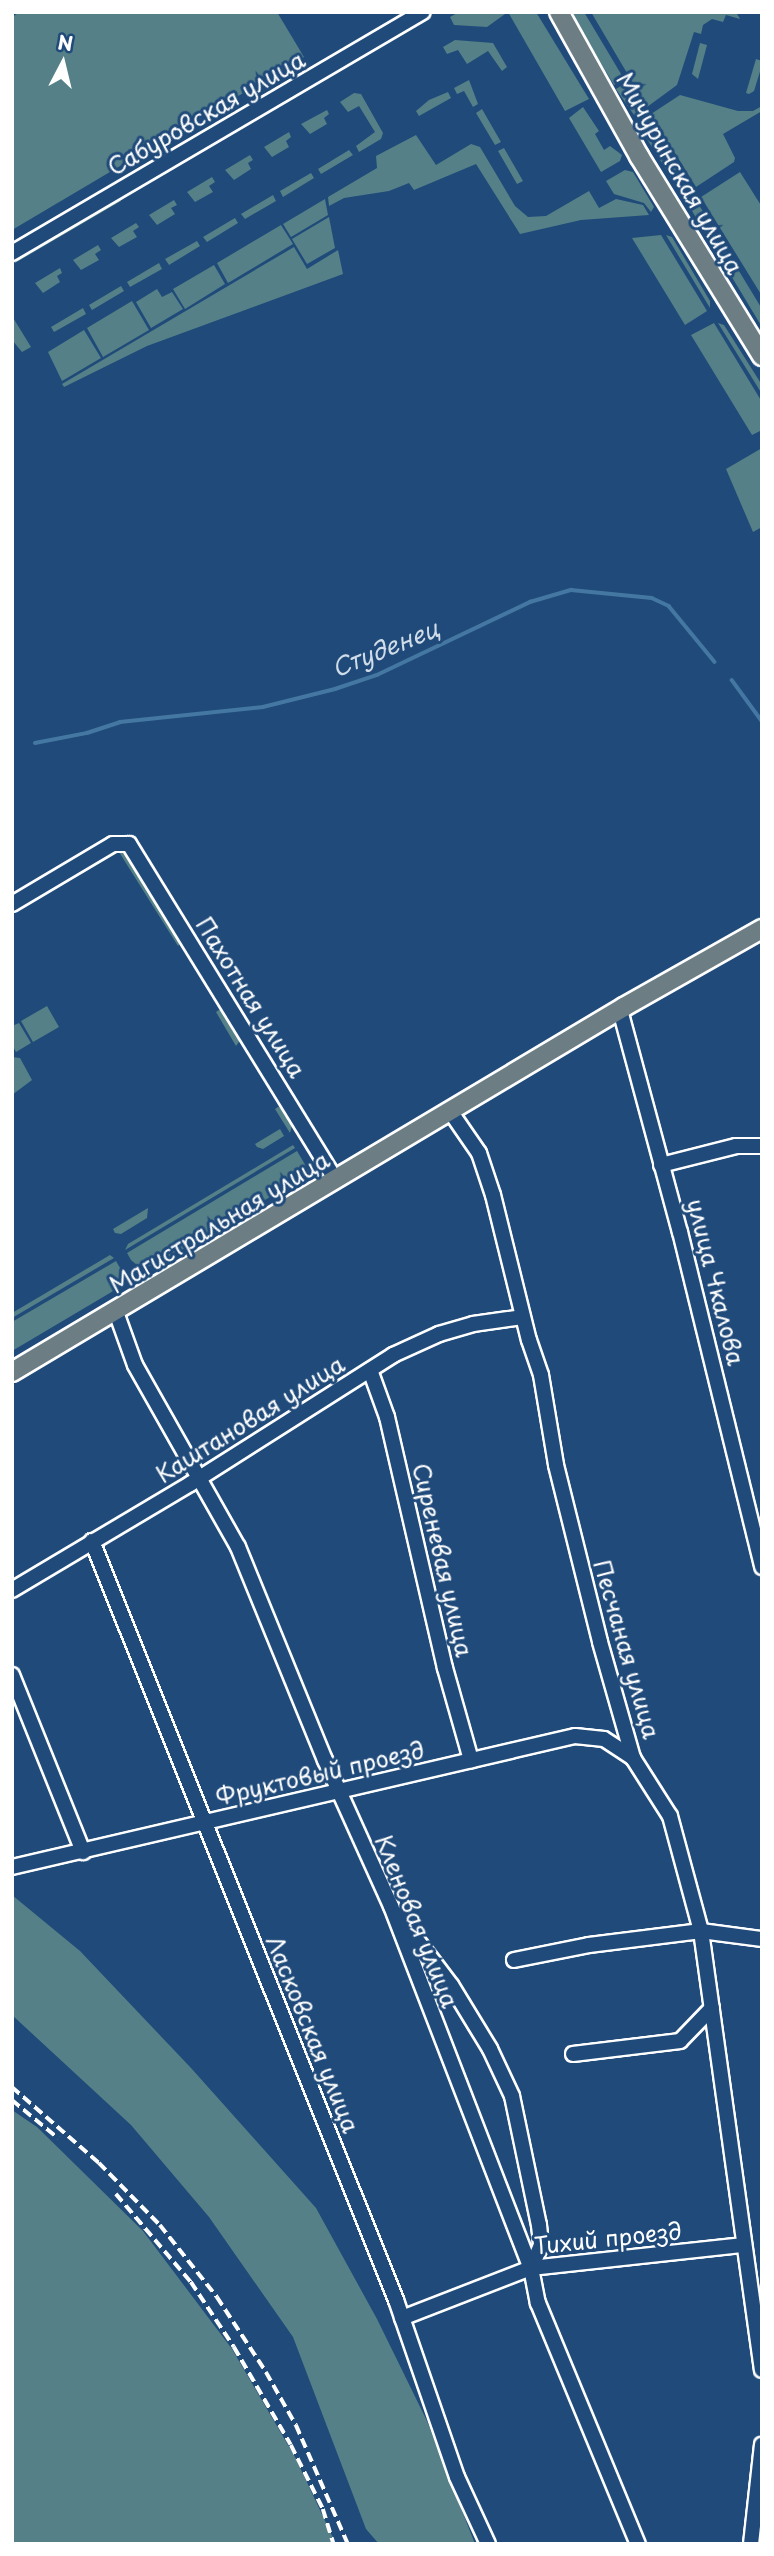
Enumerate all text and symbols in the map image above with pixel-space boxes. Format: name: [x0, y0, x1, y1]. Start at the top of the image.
text: N: [56, 27, 75, 57]
north arrow: [28, 28, 98, 98]
street label: Сабуровская улица: [102, 45, 310, 181]
street label: Мичуринская улица: [611, 67, 749, 279]
water label: Студенец: [327, 613, 443, 683]
street label: Пахотная улица: [190, 911, 312, 1083]
street label: Магистральная улица: [103, 1145, 335, 1299]
street label: улица Чкалова: [682, 1195, 750, 1369]
street label: Каштановая улица: [151, 1350, 349, 1488]
street label: Сиреневая улица: [407, 1460, 479, 1660]
street label: Песчаная улица: [588, 1556, 666, 1742]
street label: Фруктовый проезд: [213, 1736, 427, 1810]
street label: Кленовая улица: [370, 1830, 464, 2012]
street label: Ласковская улица: [261, 1931, 365, 2137]
street label: Тихий проезд: [533, 2217, 683, 2259]

